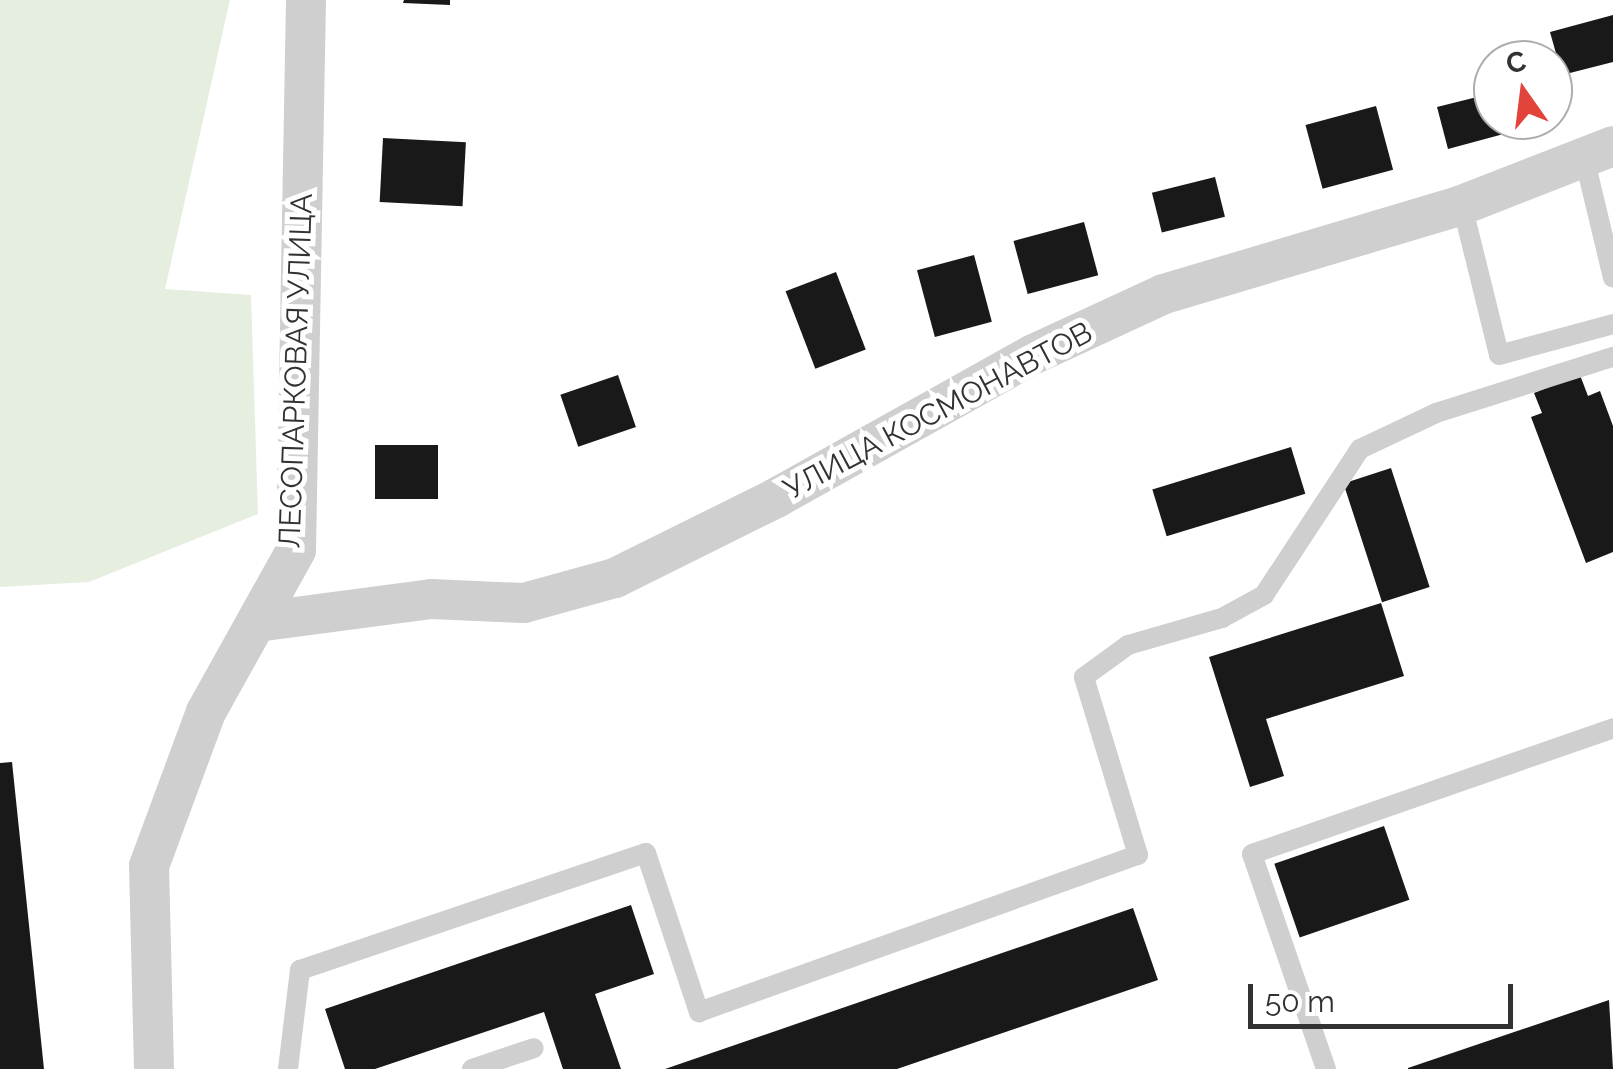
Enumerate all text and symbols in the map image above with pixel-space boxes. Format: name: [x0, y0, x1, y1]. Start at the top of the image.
north arrow: [1473, 40, 1573, 140]
text: С: [1503, 44, 1529, 81]
street label: ЛЕСОПАРКОВАЯ УЛИЦА: [272, 193, 320, 549]
street label: УЛИЦА КОСМОНАВТОВ: [777, 314, 1099, 508]
scale bar: [1253, 964, 1518, 1026]
text: 50 m: [1265, 984, 1335, 1019]

